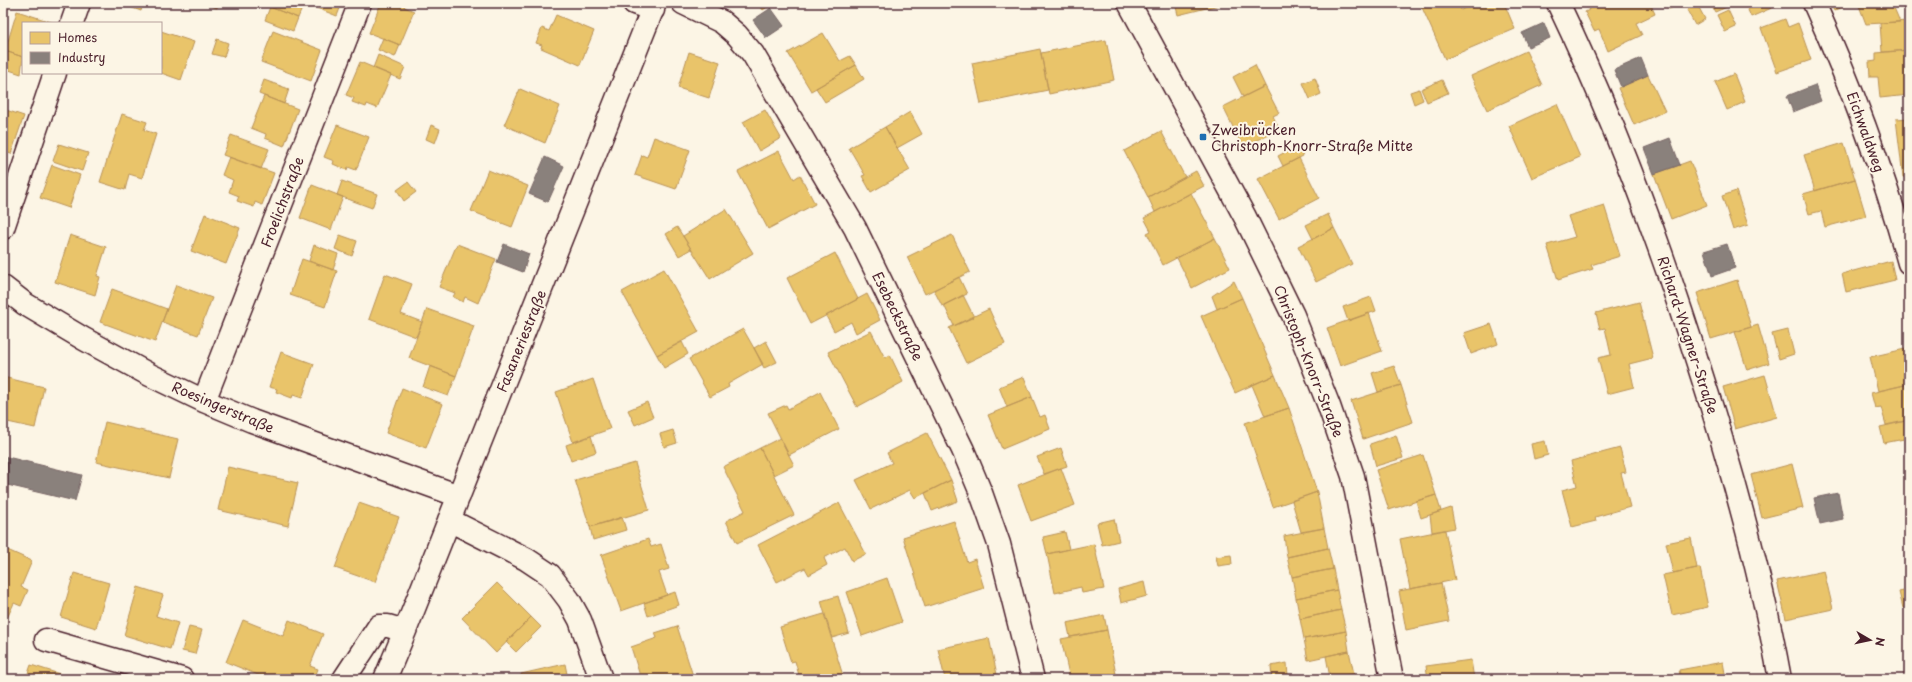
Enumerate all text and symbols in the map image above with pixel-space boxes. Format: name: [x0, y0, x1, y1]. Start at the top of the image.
legend: [22, 22, 162, 74]
text: Homes: [58, 28, 97, 46]
text: Industry: [58, 48, 106, 66]
street label: Eichwaldweg: [1842, 89, 1890, 175]
place label: Zweibrücken Christoph-Knorr-Straße Mitte: [1211, 119, 1413, 156]
marker: Zweibrücken Christoph-Knorr-Straße Mitte: [1198, 132, 1208, 142]
street label: Froelichstraße: [255, 154, 309, 250]
street label: Richard-Wagner-Straße: [1653, 253, 1723, 417]
street label: Esebeckstraße: [867, 268, 929, 364]
street label: Christoph-Knorr-Straße: [1269, 282, 1349, 440]
street label: Fasaneriestraße: [491, 286, 551, 396]
street label: Roesingerstraße: [169, 376, 277, 438]
north arrow: [1850, 620, 1890, 660]
text: N: [1871, 636, 1889, 648]

